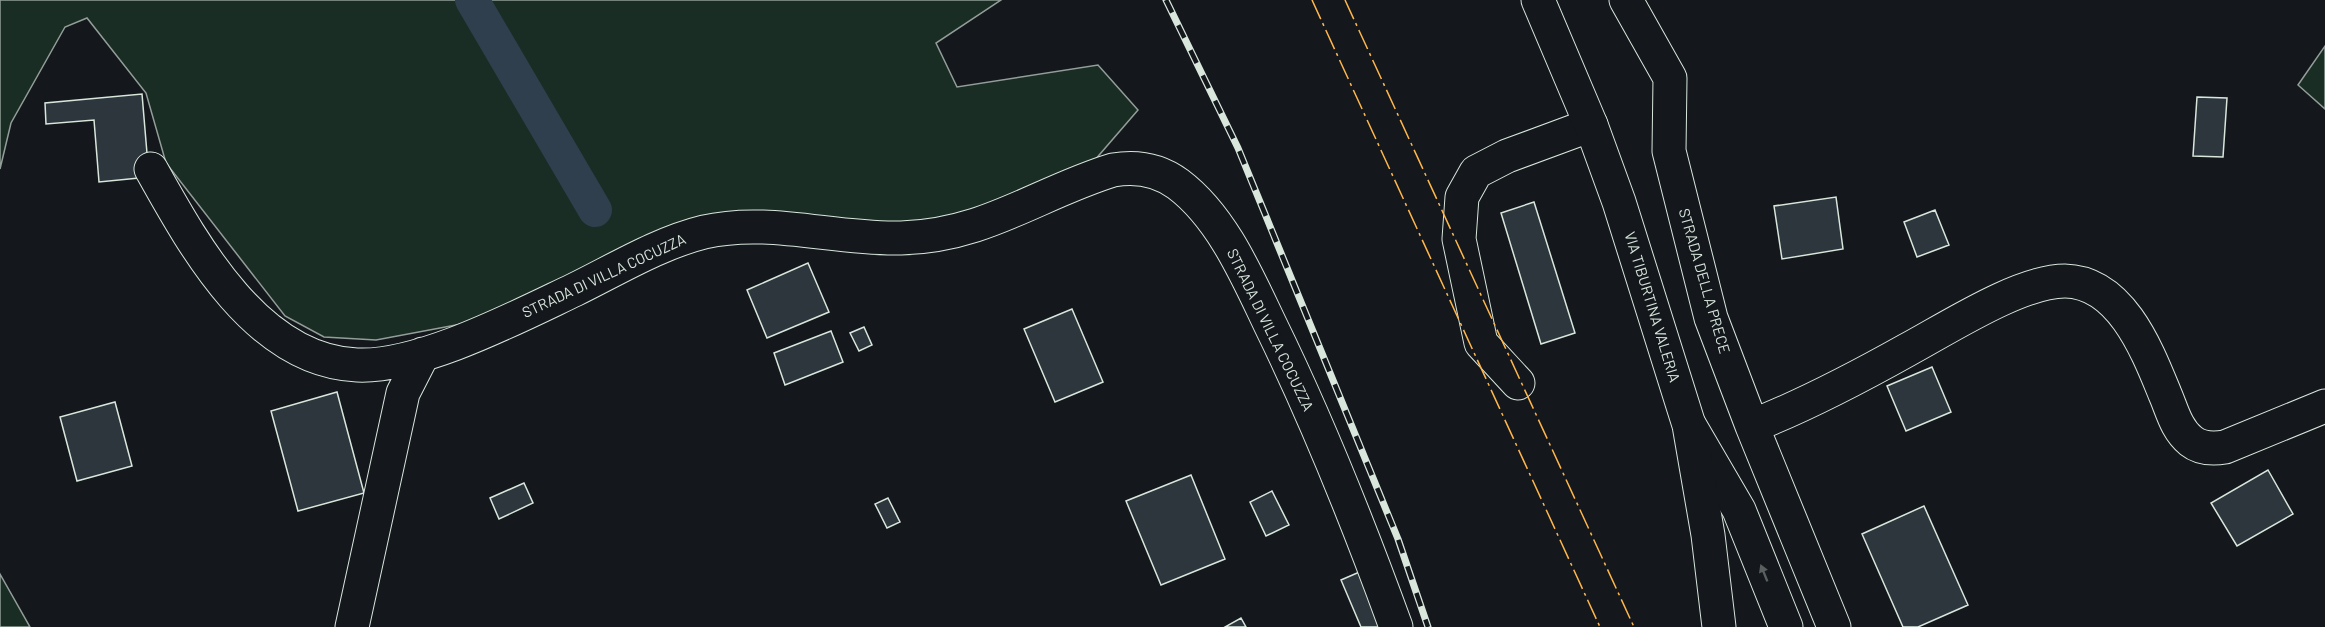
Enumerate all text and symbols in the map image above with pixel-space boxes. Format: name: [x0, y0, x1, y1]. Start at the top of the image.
street label: STRADA DELLA PRECE: [1676, 206, 1734, 355]
street label: STRADA DI VILLA COCUZZA: [519, 229, 688, 321]
street label: VIA TIBURTINA VALERIA: [1621, 229, 1684, 384]
street label: STRADA DI VILLA COCUZZA: [1224, 245, 1318, 414]
one-way arrow: [1759, 563, 1769, 581]

